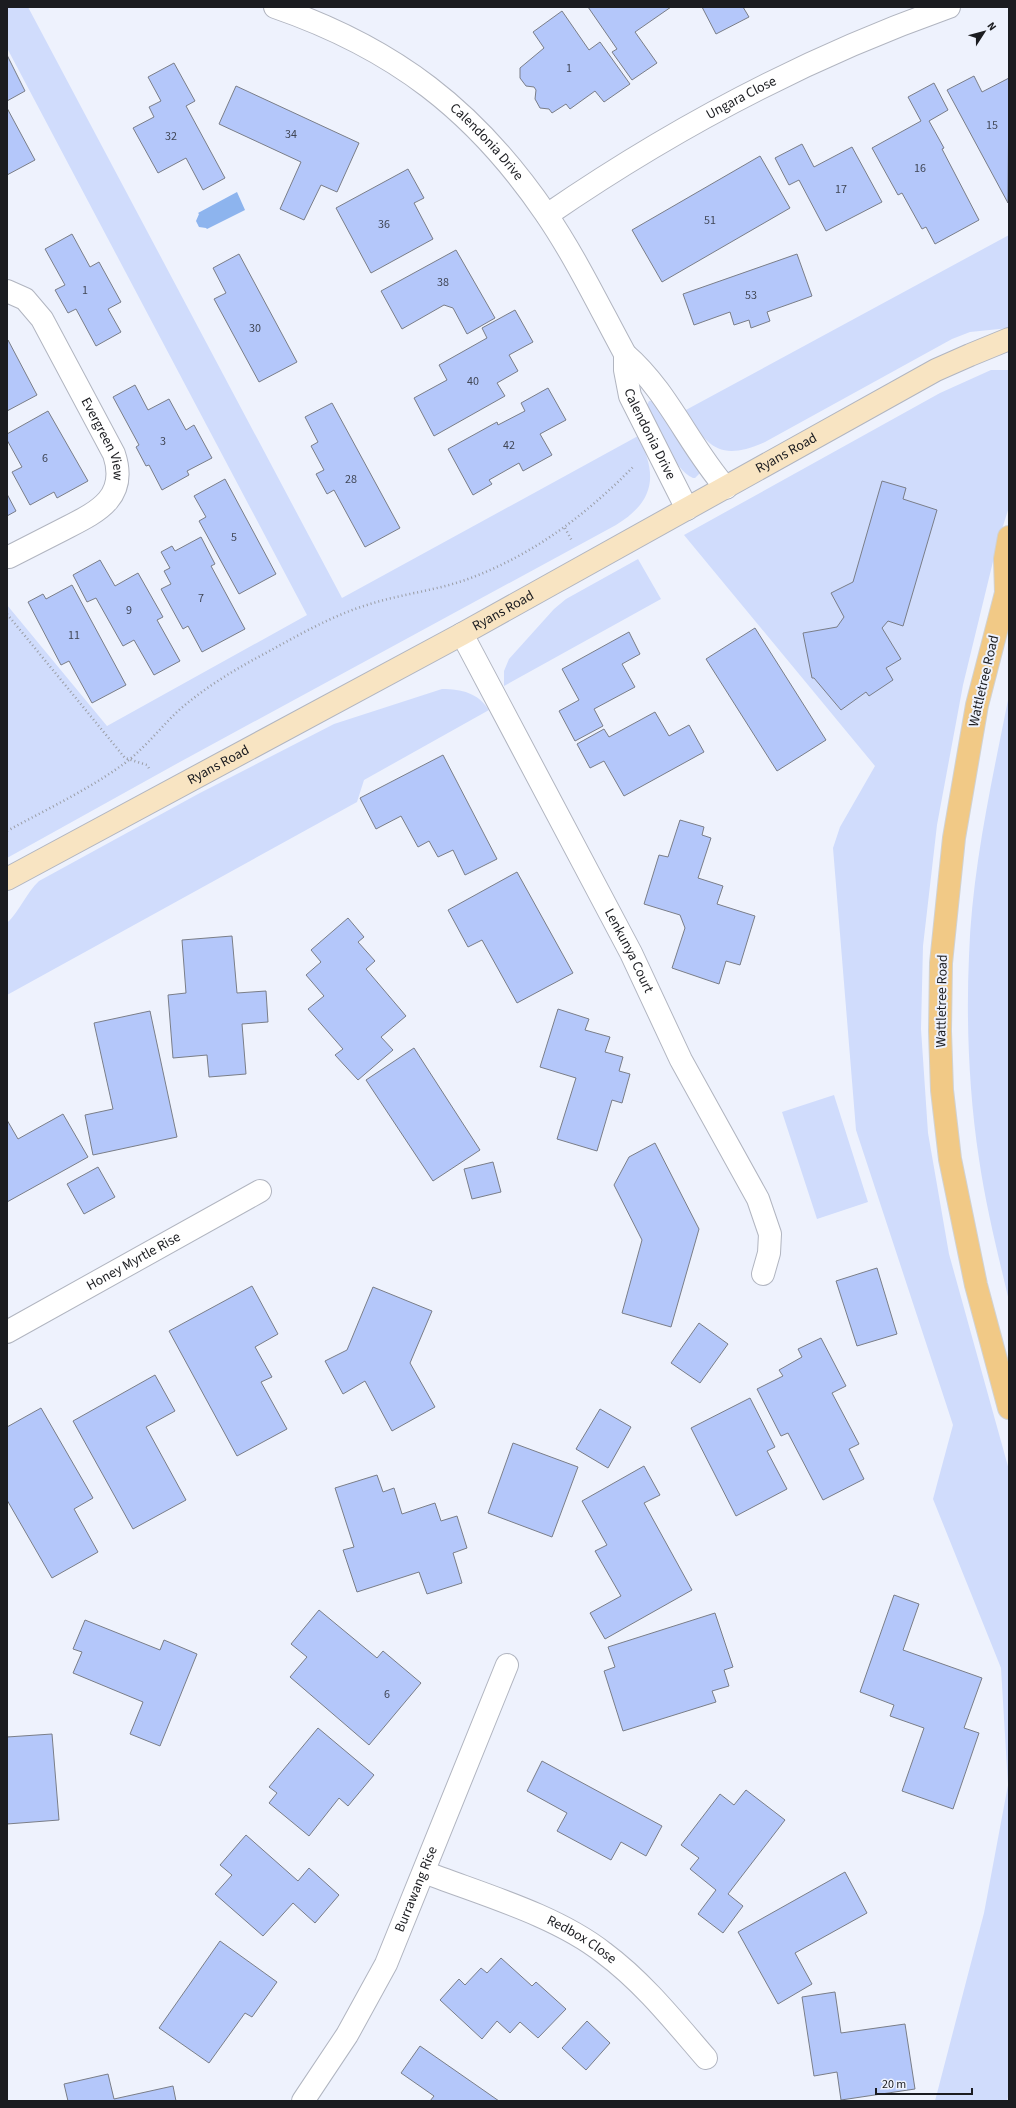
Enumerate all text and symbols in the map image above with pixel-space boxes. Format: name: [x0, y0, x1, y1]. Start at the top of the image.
north arrow: [964, 12, 1004, 52]
text: N: [983, 19, 1000, 34]
house number: 1: [566, 60, 572, 77]
street label: Ungara Close: [702, 71, 780, 125]
street label: Calendonia Drive: [445, 98, 528, 185]
house number: 15: [986, 117, 998, 134]
house number: 34: [285, 126, 297, 143]
house number: 32: [165, 128, 177, 145]
house number: 16: [914, 160, 926, 177]
house number: 17: [835, 181, 847, 198]
house number: 51: [704, 212, 716, 229]
house number: 36: [378, 216, 390, 233]
house number: 38: [437, 274, 449, 291]
house number: 1: [82, 282, 88, 299]
house number: 53: [745, 287, 757, 304]
house number: 30: [249, 320, 261, 337]
house number: 40: [467, 373, 479, 390]
street label: Calendonia Drive: [619, 387, 681, 483]
street label: Evergreen View: [76, 394, 128, 481]
street label: Ryans Road: [752, 428, 821, 479]
house number: 3: [160, 433, 166, 450]
house number: 42: [503, 437, 515, 454]
house number: 6: [42, 450, 48, 467]
house number: 28: [345, 471, 357, 488]
house number: 5: [231, 529, 237, 546]
street label: Ryans Road: [469, 586, 538, 636]
house number: 7: [198, 590, 204, 607]
house number: 9: [126, 602, 132, 619]
house number: 11: [68, 627, 80, 644]
street label: Wattletree Road: [964, 633, 1004, 729]
street label: Ryans Road: [184, 740, 253, 790]
street label: Lenkunya Court: [599, 905, 658, 997]
street label: Wattletree Road: [931, 954, 953, 1048]
street label: Honey Myrtle Rise: [83, 1227, 184, 1296]
house number: 6: [384, 1686, 390, 1703]
street label: Burrawang Rise: [390, 1843, 443, 1935]
street label: Redbox Close: [544, 1911, 621, 1969]
scale bar: [876, 2070, 972, 2096]
text: 20 m: [882, 2076, 906, 2093]

